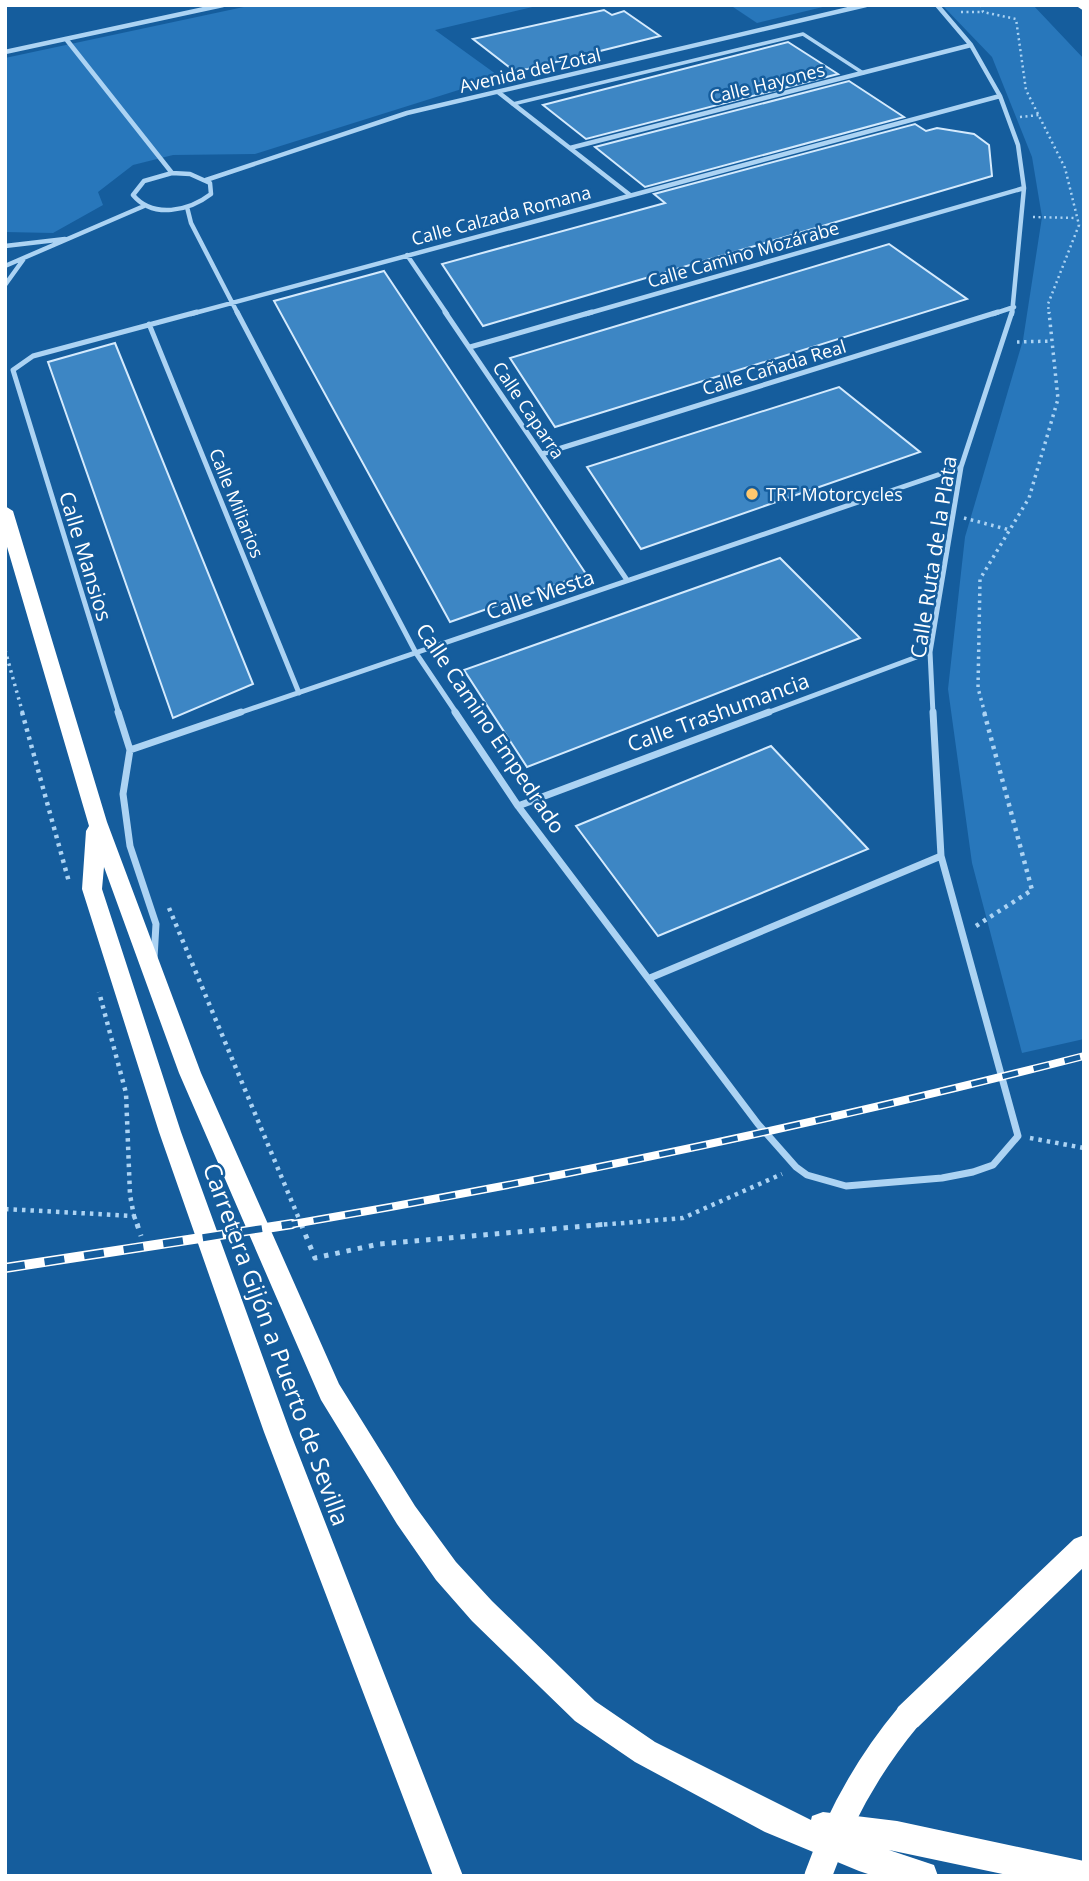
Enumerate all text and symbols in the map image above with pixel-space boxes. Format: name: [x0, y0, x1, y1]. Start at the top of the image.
street label: Avenida del Zotal: [457, 42, 603, 98]
street label: Calle Hayones: [707, 57, 827, 109]
street label: Calle Calzada Romana: [409, 179, 593, 251]
street label: Calle Camino Mozárabe: [644, 215, 842, 293]
street label: Calle Cañada Real: [699, 334, 849, 400]
street label: Calle Caparra: [488, 357, 570, 463]
street label: Calle Miliarios: [204, 445, 270, 561]
street label: Calle Ruta de la Plata: [903, 454, 963, 660]
place label: TRT Motorcycles: [766, 482, 903, 506]
marker: TRT Motorcycles: [744, 486, 760, 502]
street label: Calle Mansios: [53, 488, 119, 624]
street label: Calle Mesta: [482, 562, 598, 626]
street label: Calle Camino Empedrado: [410, 618, 572, 838]
street label: Calle Trashumancia: [623, 666, 813, 758]
street label: Carretera Gijón a Puerto de Sevilla: [196, 1158, 358, 1530]

